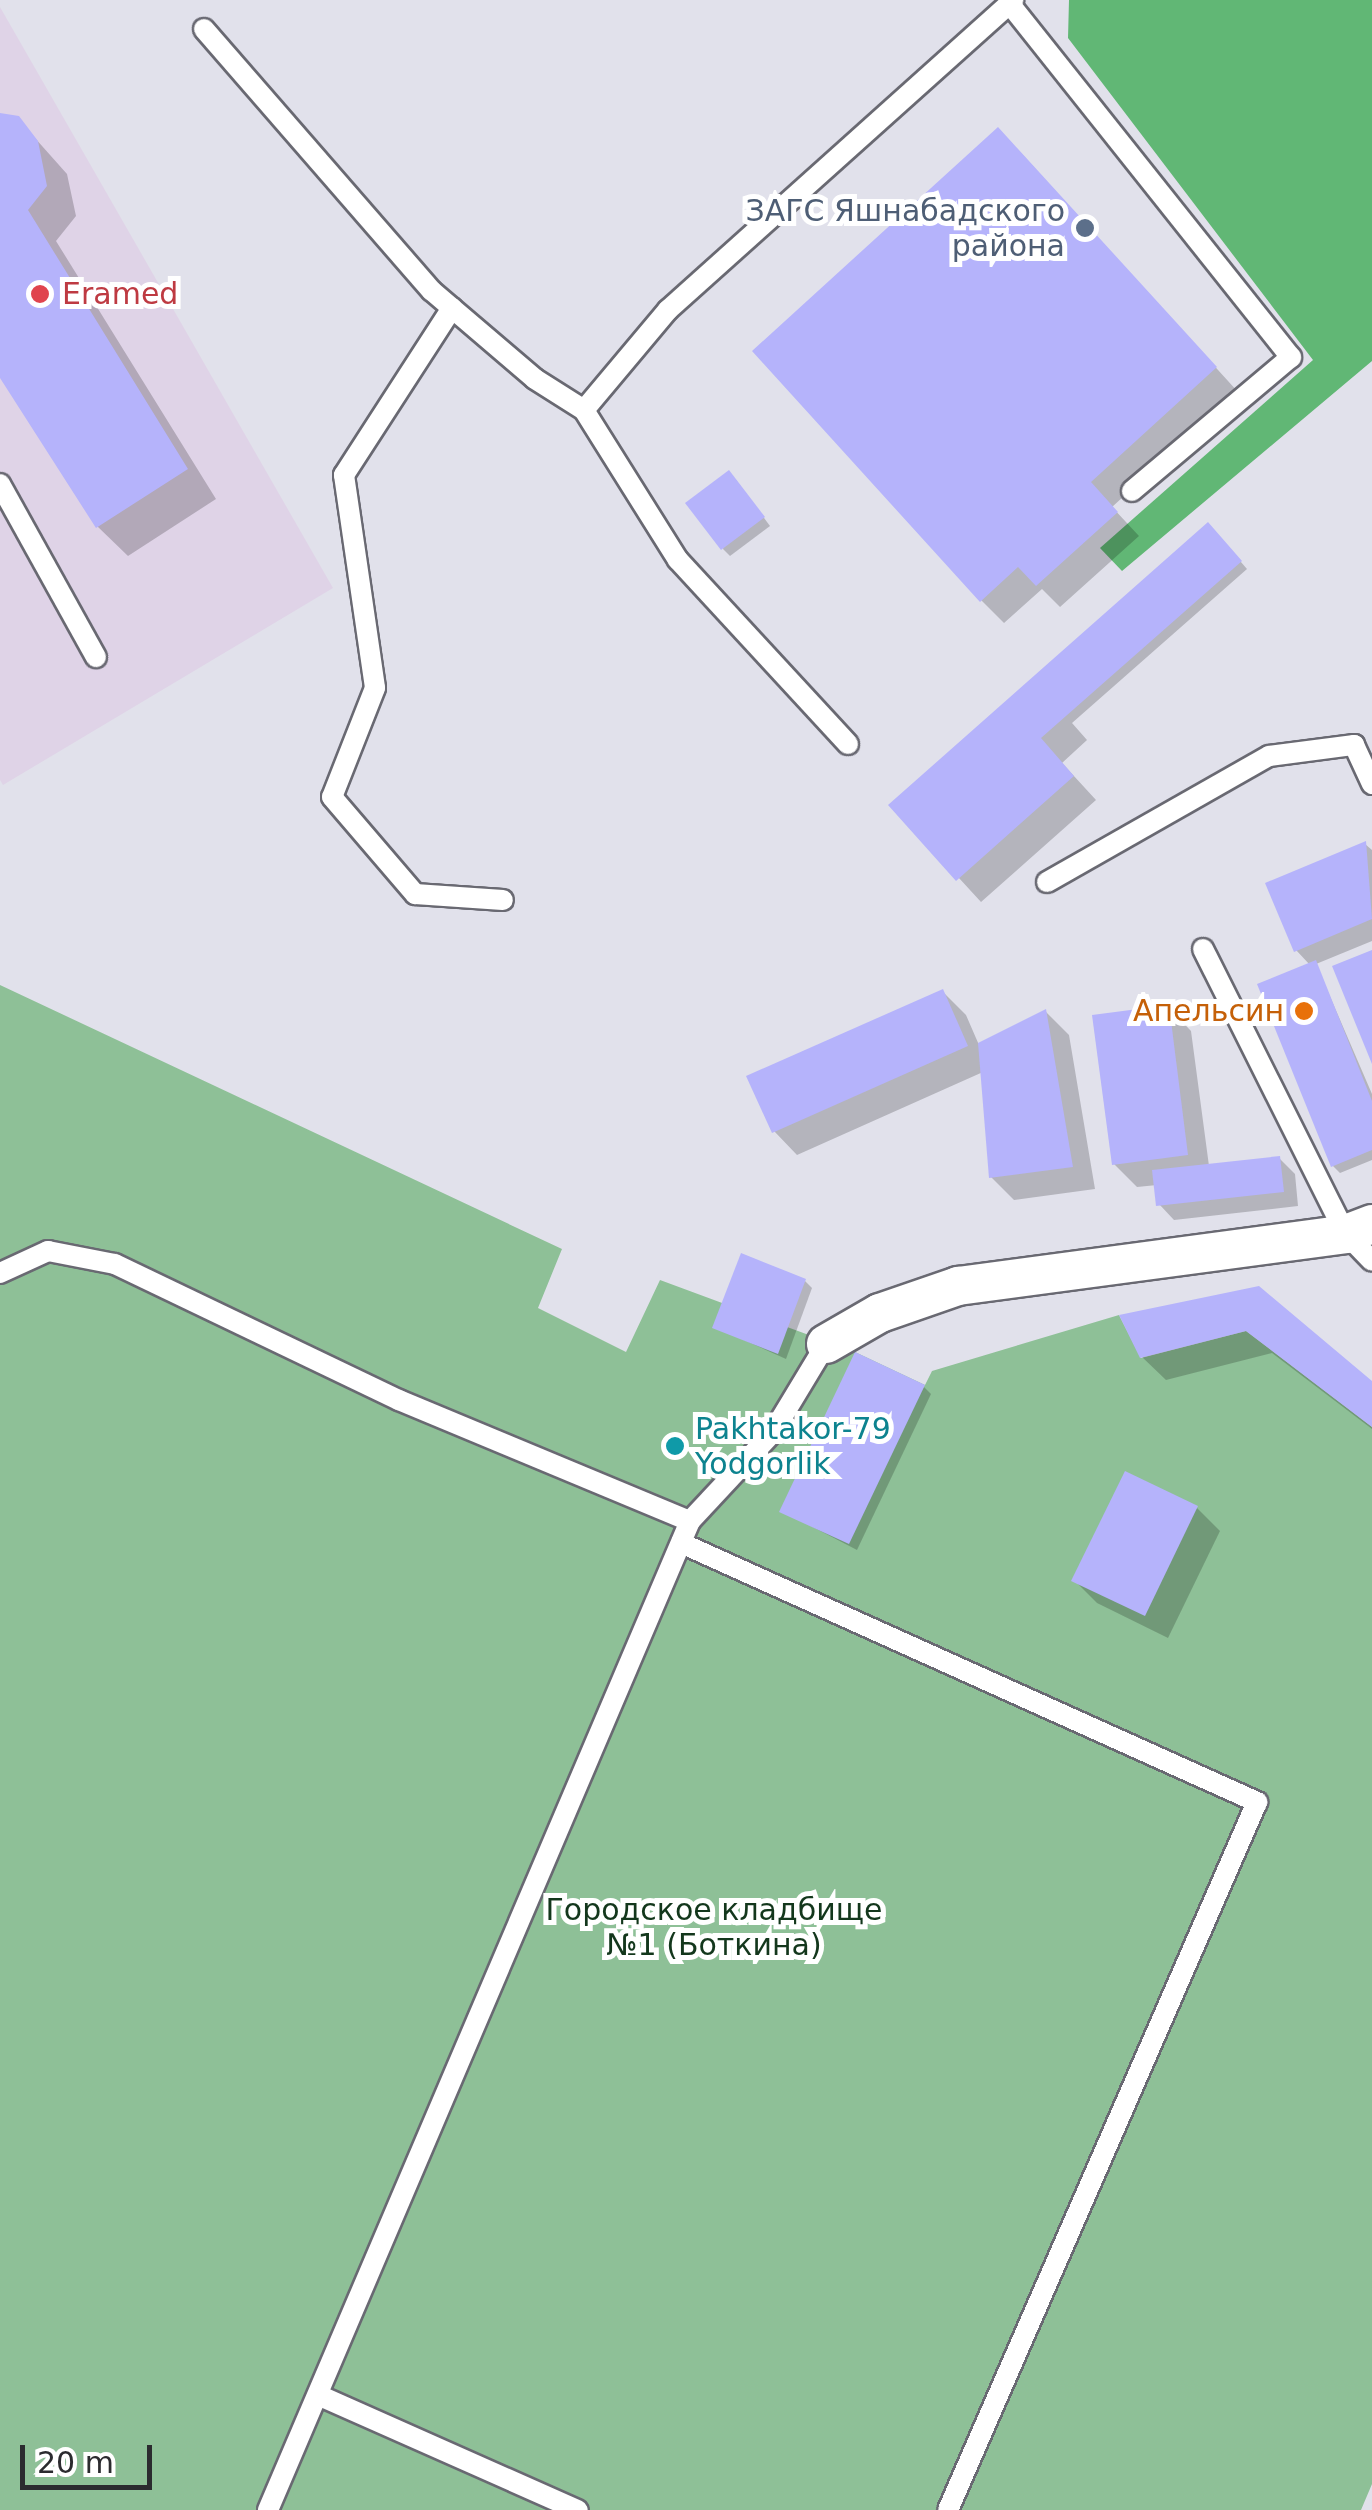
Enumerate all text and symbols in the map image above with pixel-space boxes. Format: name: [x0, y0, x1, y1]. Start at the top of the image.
place label: ЗАГС Яшнабадского района: [745, 193, 1065, 264]
marker: ЗАГС Яшнабадского района: [1074, 217, 1096, 239]
place label: Eramed: [62, 276, 178, 312]
marker: Eramed: [27, 281, 53, 307]
place label: Апельсин: [1133, 993, 1284, 1029]
marker: Апельсин: [1293, 1000, 1315, 1022]
place label: Pakhtakor-79 Yodgorlik: [695, 1411, 891, 1482]
marker: Pakhtakor-79 Yodgorlik: [664, 1435, 686, 1457]
park label: Городское кладбище №1 (Боткина): [546, 1892, 882, 1962]
scale bar: [25, 2425, 158, 2487]
text: 20 m: [37, 2445, 114, 2480]

